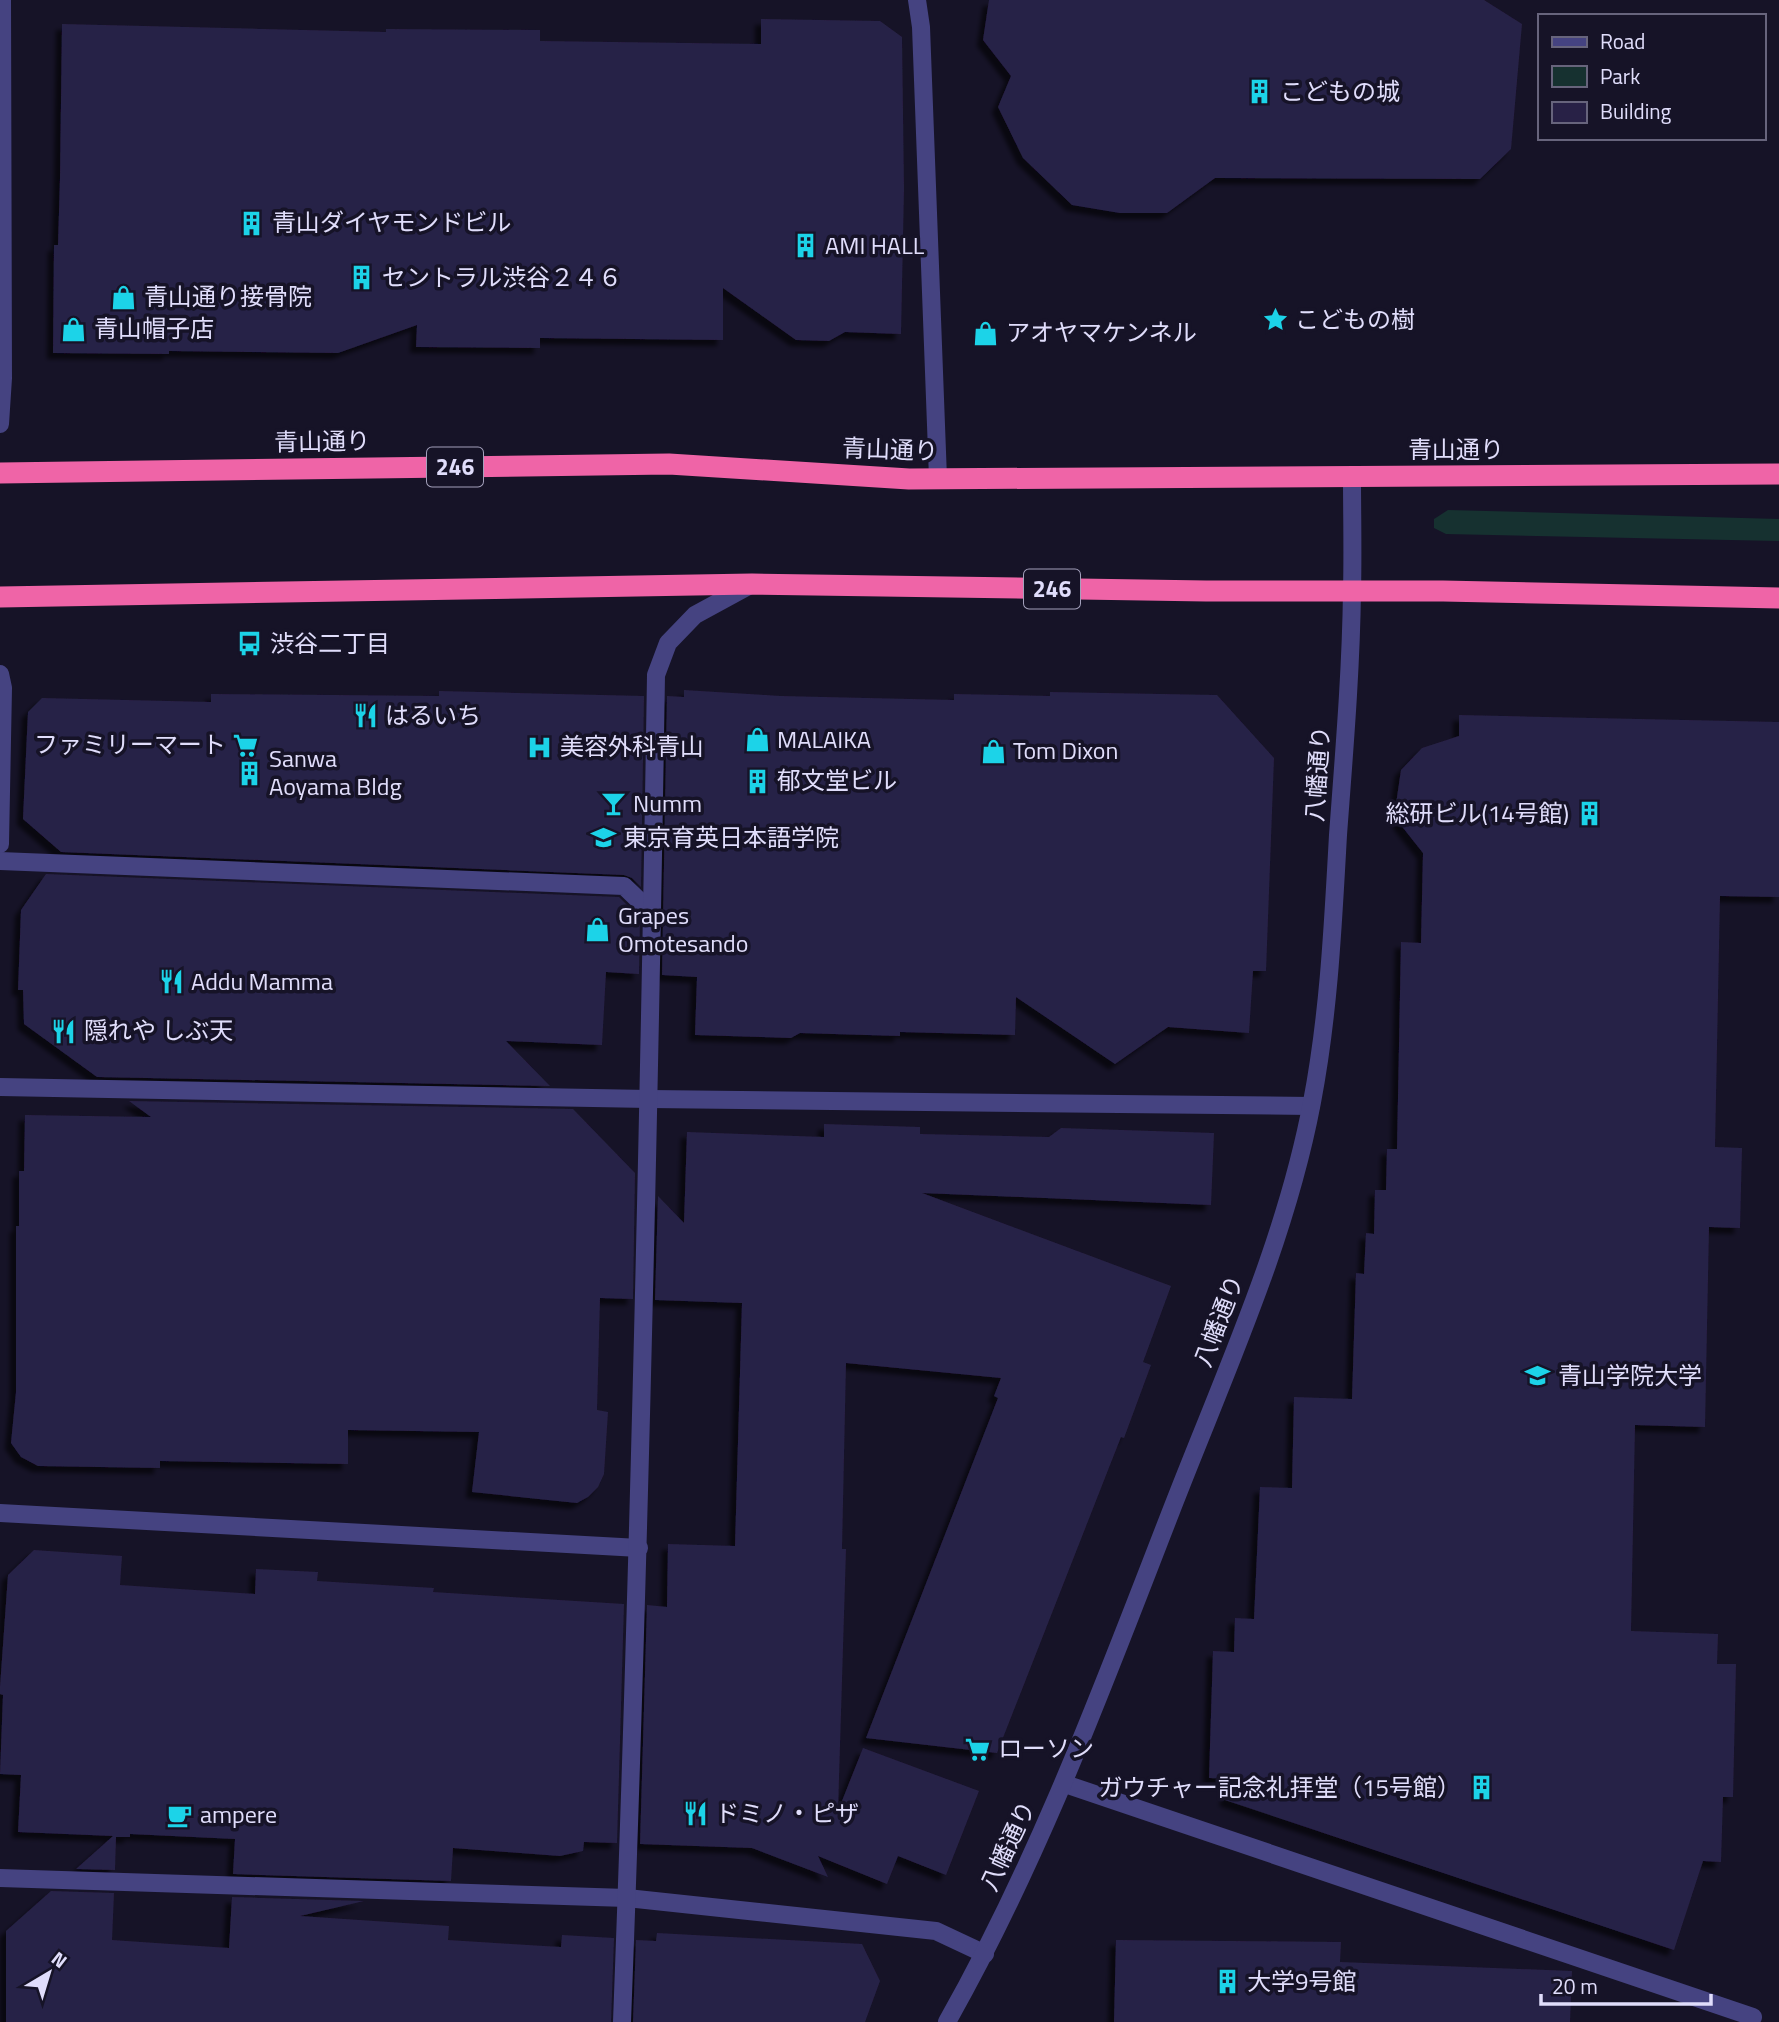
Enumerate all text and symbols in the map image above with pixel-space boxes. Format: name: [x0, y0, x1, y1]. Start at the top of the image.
legend: [1538, 14, 1765, 140]
text: Road: [1600, 25, 1645, 57]
text: Park: [1600, 60, 1640, 92]
place label: こどもの城: [1280, 73, 1400, 109]
building icon: こどもの城: [1246, 78, 1274, 106]
text: Building: [1600, 95, 1672, 127]
place label: 青山ダイヤモンドビル: [272, 204, 511, 240]
building icon: 青山ダイヤモンドビル: [238, 209, 266, 237]
place label: AMI HALL: [825, 227, 925, 263]
building icon: AMI HALL: [791, 232, 819, 260]
place label: セントラル渋谷２４６: [382, 259, 622, 295]
building icon: セントラル渋谷２４６: [348, 264, 376, 292]
place label: 青山通り接骨院: [144, 278, 312, 314]
shop icon: 青山通り接骨院: [110, 283, 138, 311]
place label: こどもの樹: [1295, 301, 1415, 337]
place icon: こどもの樹: [1261, 306, 1289, 334]
place label: 青山帽子店: [94, 310, 214, 346]
place label: アオヤマケンネル: [1006, 314, 1197, 350]
shop icon: 青山帽子店: [60, 315, 88, 343]
shop icon: アオヤマケンネル: [972, 319, 1000, 347]
street label: 青山通り: [274, 422, 370, 460]
street label: 青山通り: [841, 429, 939, 469]
street label: 青山通り: [1408, 431, 1504, 467]
road number: 246: [427, 447, 483, 486]
road number: 246: [1024, 569, 1080, 608]
place label: 渋谷二丁目: [270, 625, 390, 661]
bus stop icon: 渋谷二丁目: [236, 630, 264, 658]
place label: はるいち: [385, 697, 481, 733]
restaurant icon: はるいち: [351, 702, 379, 730]
place label: MALAIKA: [777, 721, 871, 757]
street label: 八幡通り: [1296, 725, 1338, 823]
place label: ファミリーマート: [34, 726, 226, 762]
shop icon: MALAIKA: [743, 726, 771, 754]
place label: 美容外科青山: [560, 728, 704, 764]
supermarket icon: ファミリーマート: [232, 731, 260, 759]
place label: Tom Dixon: [1013, 732, 1118, 768]
hospital icon: 美容外科青山: [526, 733, 554, 761]
shop icon: Tom Dixon: [979, 737, 1007, 765]
place label: Sanwa Aoyama Bldg: [269, 740, 402, 804]
building icon: Sanwa Aoyama Bldg: [235, 759, 263, 787]
place label: 郁文堂ビル: [777, 762, 897, 798]
building icon: 郁文堂ビル: [743, 767, 771, 795]
place label: Numm: [633, 785, 702, 821]
bar icon: Numm: [599, 790, 627, 818]
place label: 総研ビル(14号館): [1385, 795, 1569, 831]
building icon: 総研ビル(14号館): [1575, 800, 1603, 828]
place label: 東京育英日本語学院: [623, 819, 839, 855]
school or university icon: 東京育英日本語学院: [589, 824, 617, 852]
place label: Grapes Omotesando: [618, 897, 748, 961]
shop icon: Grapes Omotesando: [584, 916, 612, 944]
place label: Addu Mamma: [191, 963, 333, 999]
restaurant icon: Addu Mamma: [157, 968, 185, 996]
place label: 隠れや しぶ天: [84, 1012, 233, 1048]
restaurant icon: 隠れや しぶ天: [50, 1017, 78, 1045]
street label: 八幡通り: [1184, 1269, 1252, 1372]
place label: 青山学院大学: [1558, 1357, 1702, 1393]
school or university icon: 青山学院大学: [1524, 1362, 1552, 1390]
place label: ローソン: [998, 1730, 1094, 1766]
supermarket icon: ローソン: [964, 1735, 992, 1763]
place label: ガウチャー記念礼拝堂（15号館）: [1098, 1769, 1461, 1805]
building icon: ガウチャー記念礼拝堂（15号館）: [1467, 1774, 1495, 1802]
street label: 八幡通り: [970, 1794, 1044, 1897]
place label: ドミノ・ピザ: [715, 1795, 859, 1831]
place label: ampere: [200, 1796, 277, 1832]
restaurant icon: ドミノ・ピザ: [681, 1800, 709, 1828]
cafe icon: ampere: [166, 1801, 194, 1829]
north arrow: [14, 1938, 84, 2008]
text: N: [46, 1944, 74, 1975]
scale bar: [1541, 1962, 1711, 2006]
place label: 大学9号館: [1247, 1963, 1356, 1999]
building icon: 大学9号館: [1213, 1968, 1241, 1996]
text: 20 m: [1552, 1970, 1598, 2002]

